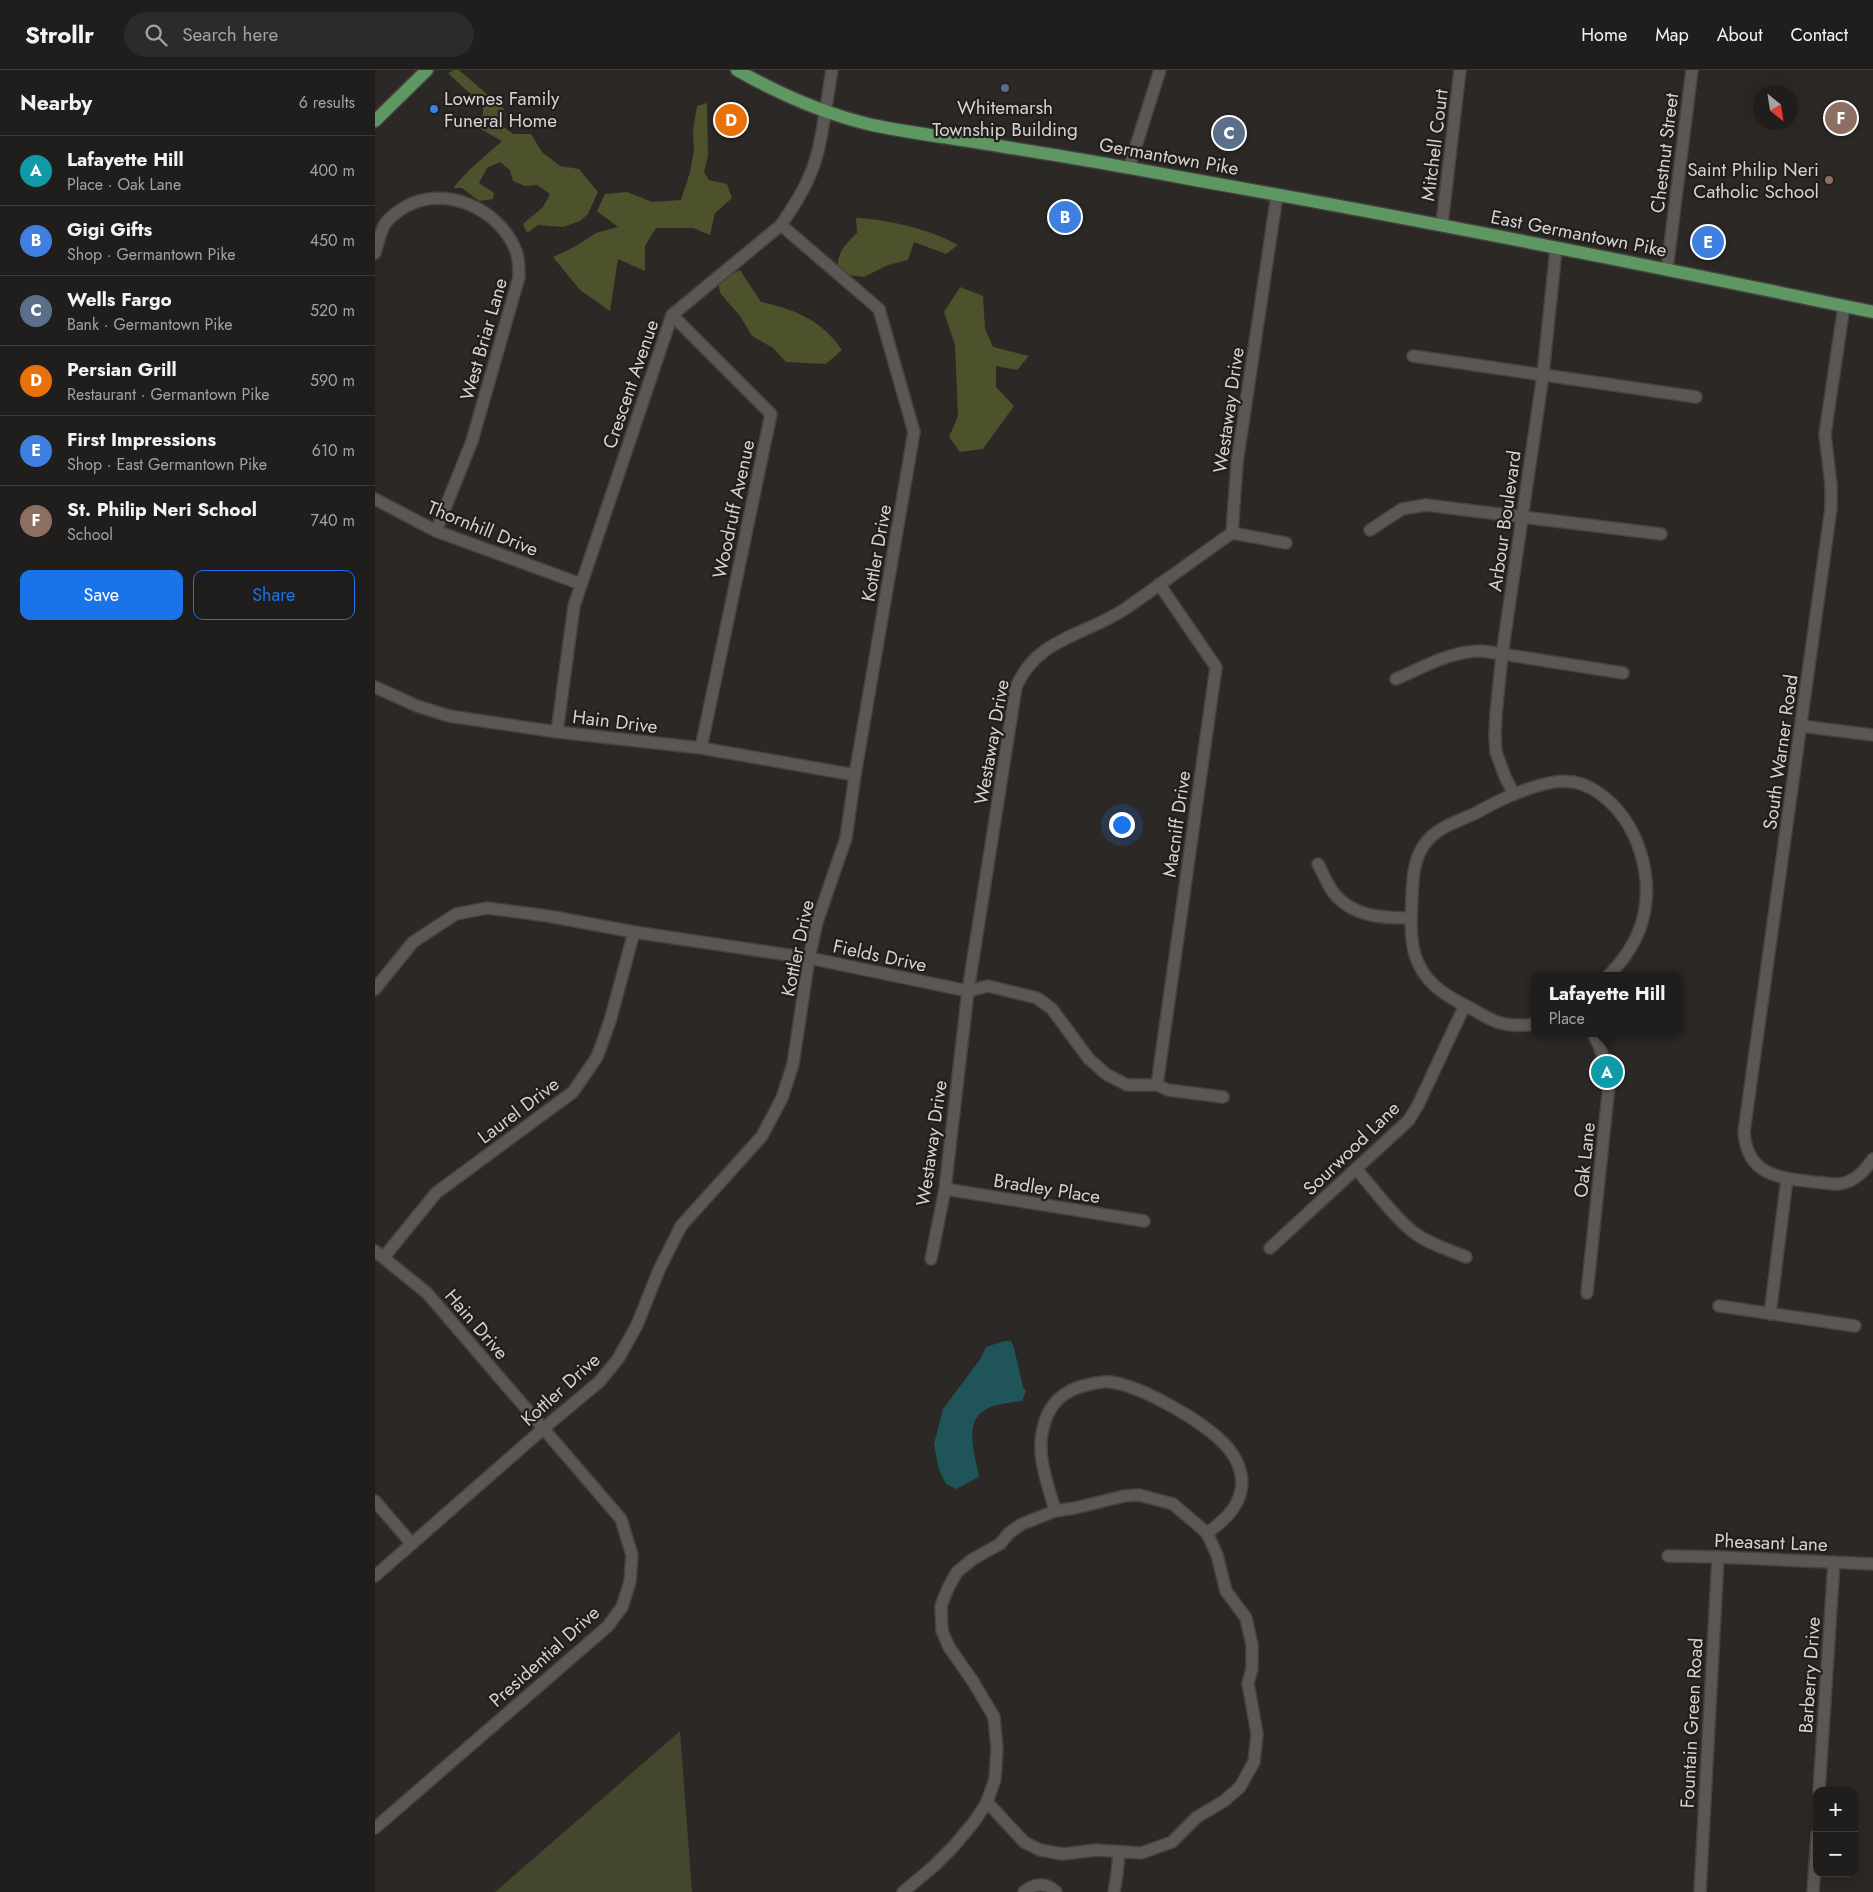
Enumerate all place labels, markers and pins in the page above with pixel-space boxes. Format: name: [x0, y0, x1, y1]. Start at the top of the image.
marker: Whitemarsh Township Building: [999, 82, 1011, 94]
place label: Lownes Family Funeral Home: [444, 85, 560, 134]
place label: Whitemarsh Township Building: [932, 94, 1078, 143]
pin: F: [1825, 99, 1857, 137]
pin: D: [715, 101, 747, 139]
marker: Lownes Family Funeral Home: [428, 103, 440, 115]
pin: C: [1213, 114, 1245, 152]
place label: Saint Philip Neri Catholic School: [1687, 156, 1819, 205]
marker: Saint Philip Neri Catholic School: [1823, 174, 1835, 186]
pin: B: [1049, 198, 1081, 236]
pin: E: [1692, 223, 1724, 261]
pin: A: [1591, 1053, 1623, 1091]

